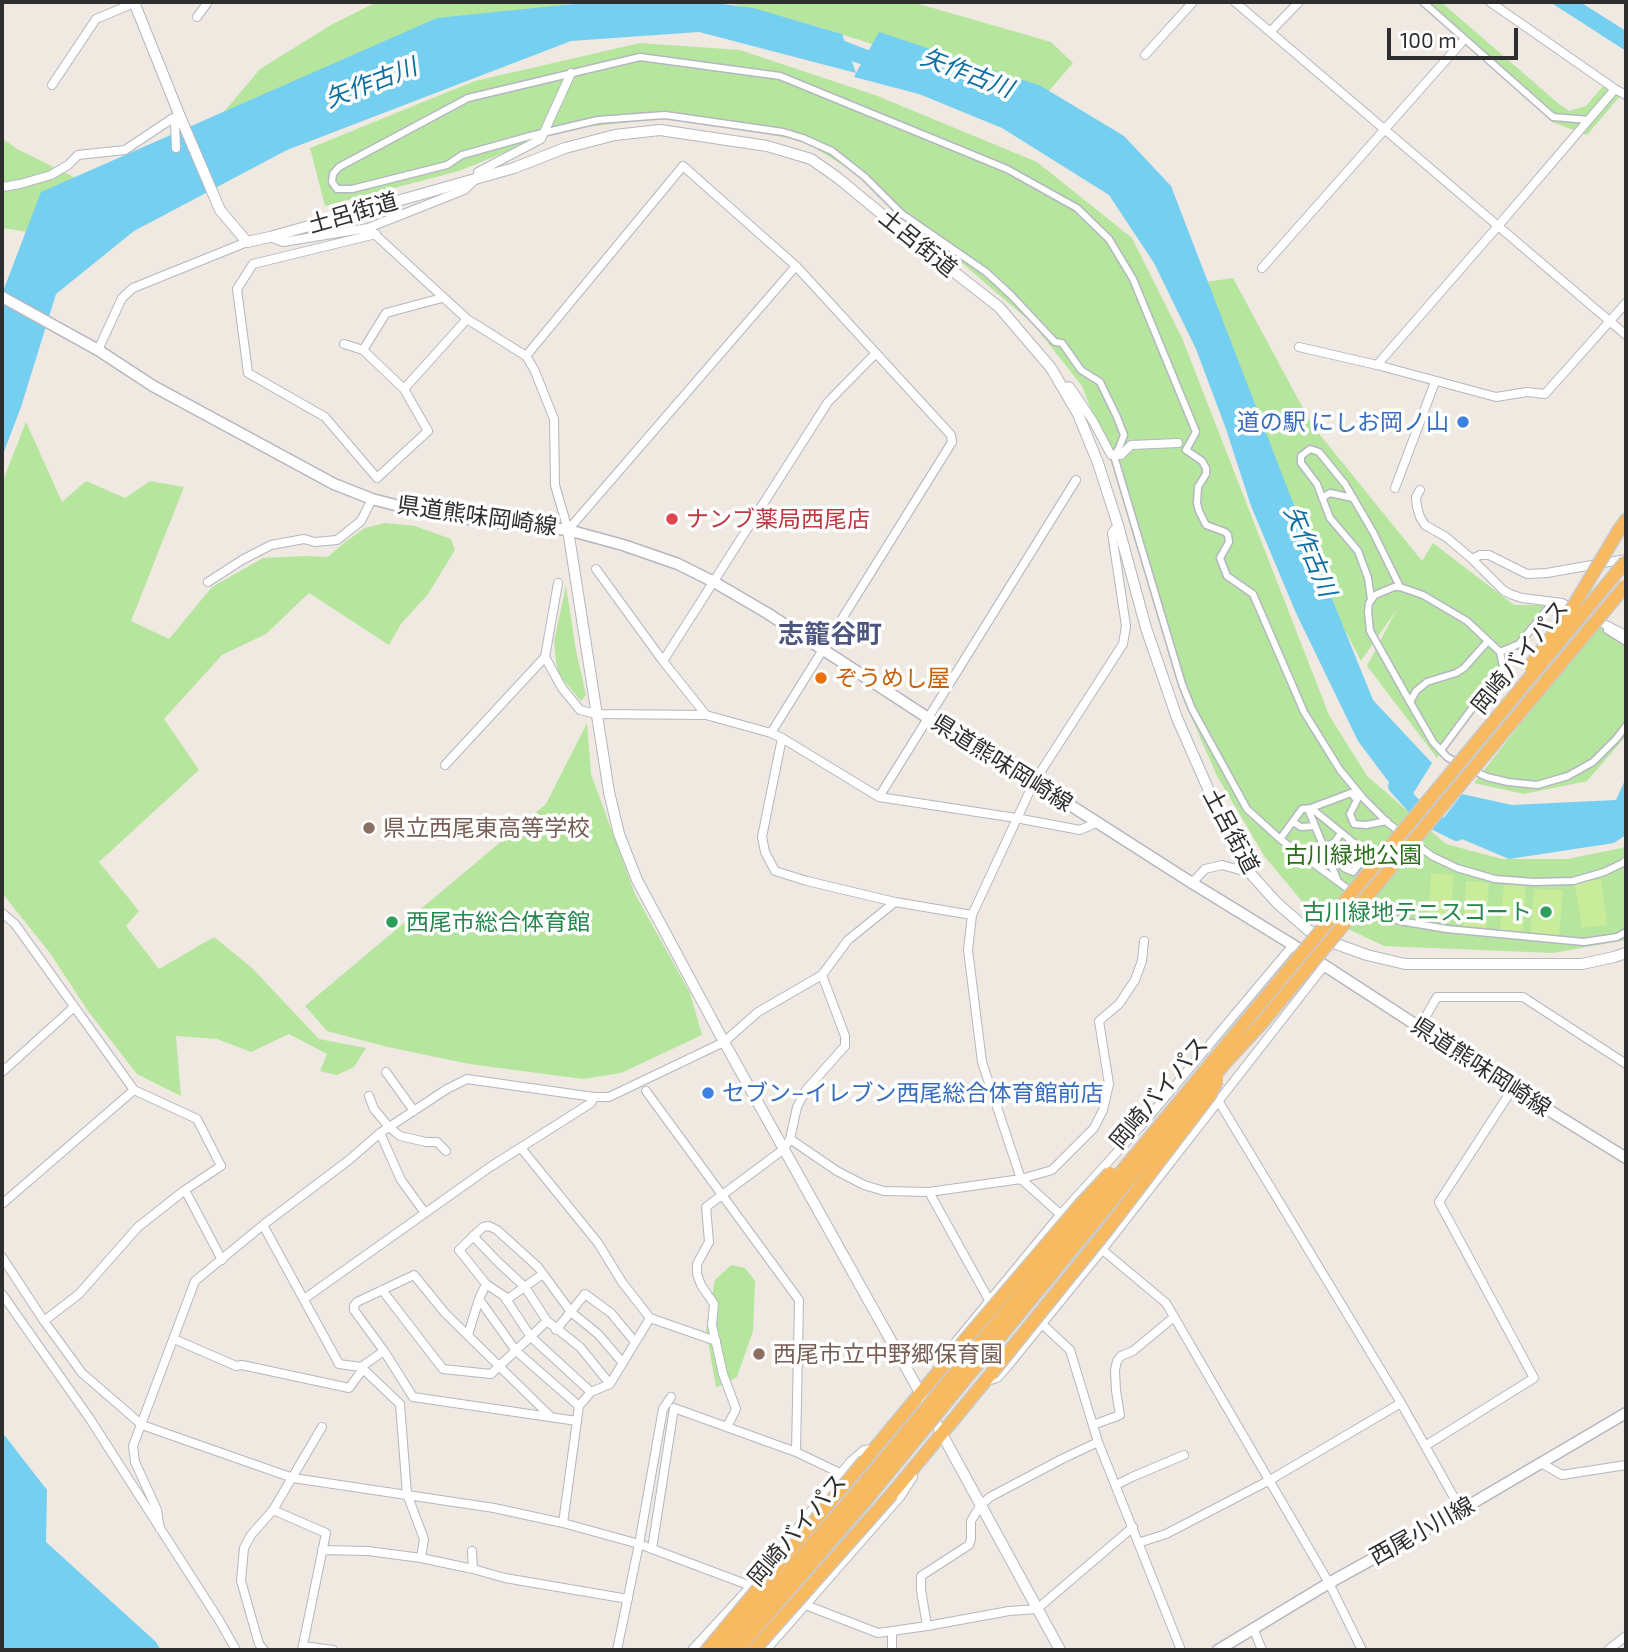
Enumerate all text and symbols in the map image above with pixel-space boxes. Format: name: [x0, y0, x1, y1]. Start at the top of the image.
scale bar: [1390, 14, 1521, 58]
text: 100 m: [1400, 27, 1457, 52]
water label: 矢作古川: [917, 42, 1017, 104]
water label: 矢作古川: [321, 52, 421, 114]
street label: 土呂街道: [305, 187, 401, 239]
street label: 土呂街道: [874, 203, 962, 283]
place label: 道の駅 にしお岡ノ山: [1237, 408, 1449, 436]
marker: 道の駅 にしお岡ノ山: [1455, 414, 1471, 430]
street label: 県道熊味岡崎線: [395, 491, 559, 541]
water label: 矢作古川: [1278, 501, 1342, 601]
place label: ナンブ薬局西尾店: [686, 505, 870, 533]
marker: ナンブ薬局西尾店: [664, 511, 680, 527]
street label: 岡崎バイパス: [1466, 595, 1574, 719]
district label: 志籠谷町: [778, 618, 882, 650]
place label: ぞうめし屋: [835, 664, 950, 692]
marker: ぞうめし屋: [813, 670, 829, 686]
street label: 県道熊味岡崎線: [926, 709, 1078, 817]
street label: 土呂街道: [1197, 784, 1265, 878]
place label: 県立西尾東高等学校: [383, 814, 590, 842]
marker: 県立西尾東高等学校: [361, 820, 377, 836]
park label: 古川緑地公園: [1284, 841, 1422, 869]
place label: 古川緑地テニスコート: [1302, 898, 1532, 926]
marker: 古川緑地テニスコート: [1538, 904, 1554, 920]
place label: 西尾市総合体育館: [406, 908, 590, 936]
marker: 西尾市総合体育館: [384, 914, 400, 930]
street label: 県道熊味岡崎線: [1406, 1012, 1556, 1122]
street label: 岡崎バイパス: [1104, 1031, 1214, 1155]
place label: セブン−イレブン西尾総合体育館前店: [722, 1079, 1103, 1107]
marker: セブン−イレブン西尾総合体育館前店: [700, 1085, 716, 1101]
place label: 西尾市立中野郷保育園: [773, 1340, 1003, 1368]
marker: 西尾市立中野郷保育園: [751, 1346, 767, 1362]
street label: 岡崎バイパス: [742, 1468, 852, 1592]
street label: 西尾小川線: [1365, 1491, 1479, 1571]

